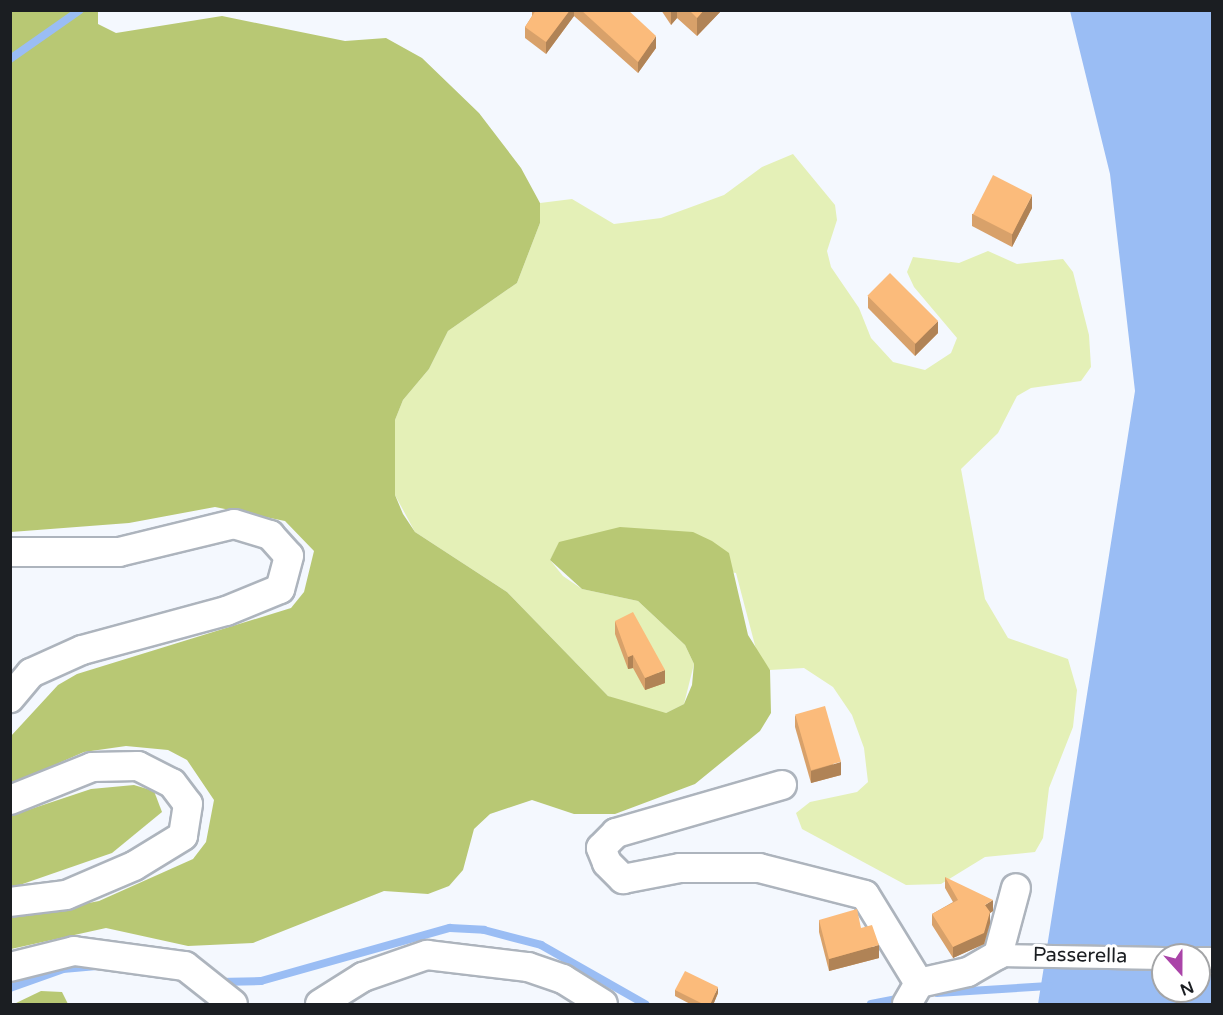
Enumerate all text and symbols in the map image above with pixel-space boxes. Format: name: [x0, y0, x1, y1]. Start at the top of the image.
street label: Passerella: [1033, 943, 1127, 969]
north arrow: [1151, 943, 1211, 1003]
text: N: [1177, 976, 1196, 1000]

